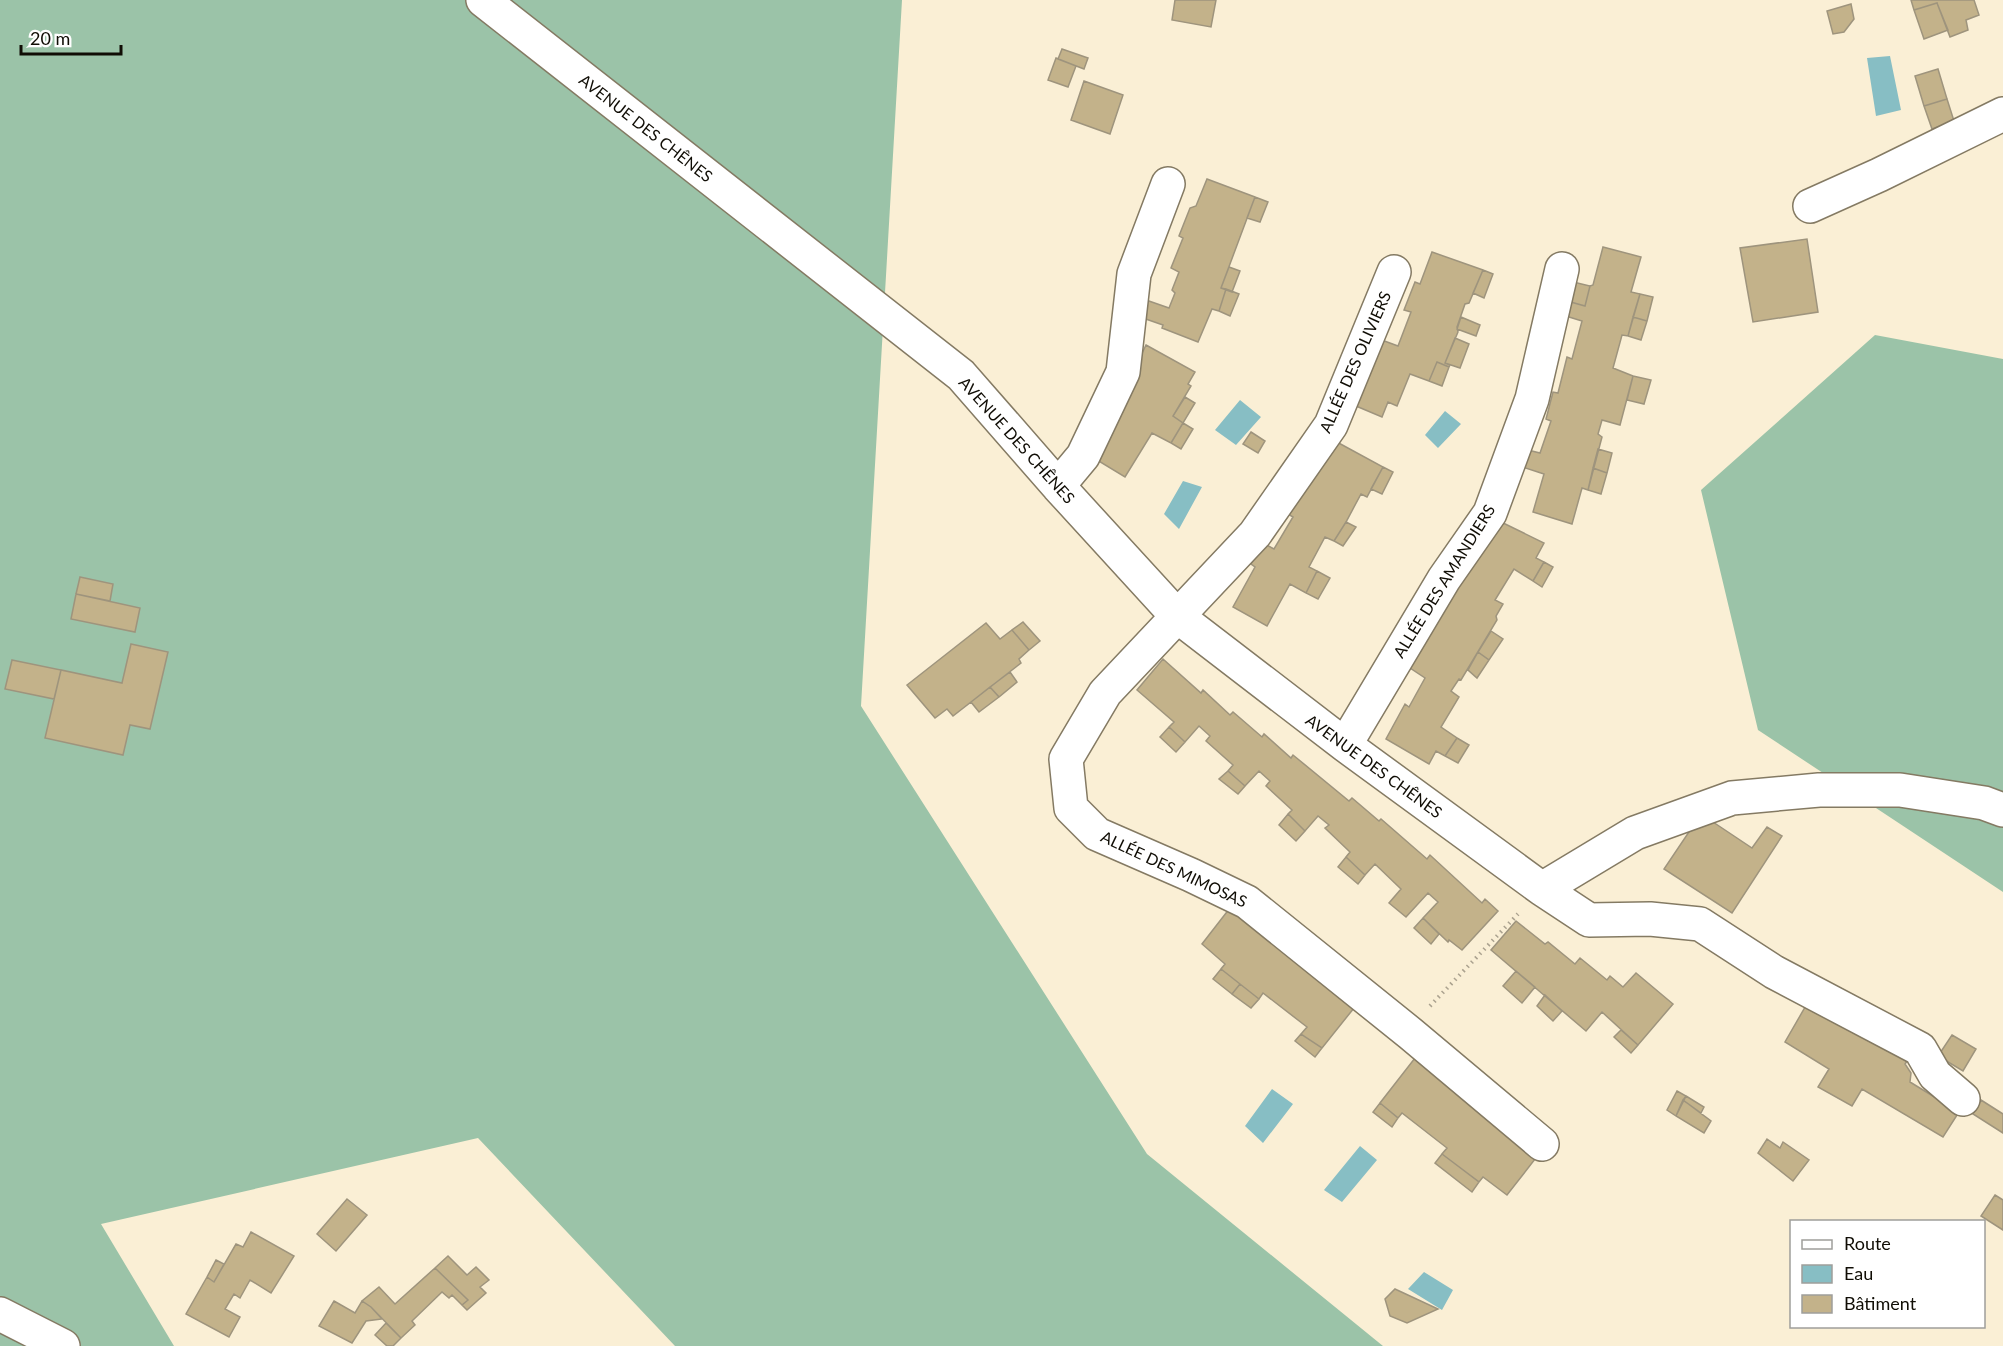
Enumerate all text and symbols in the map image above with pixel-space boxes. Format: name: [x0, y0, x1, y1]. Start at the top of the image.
scale bar: [21, 18, 122, 56]
text: 20 m: [30, 27, 70, 49]
street label: AVENUE DES CHÊNES: [576, 70, 717, 186]
street label: ALLÉE DES OLIVIERS: [1315, 288, 1394, 435]
street label: AVENUE DES CHÊNES: [956, 372, 1079, 507]
street label: ALLÉE DES AMANDIERS: [1389, 501, 1498, 661]
street label: AVENUE DES CHÊNES: [1302, 710, 1446, 821]
street label: ALLÉE DES MIMOSAS: [1098, 826, 1250, 911]
legend: [1790, 1220, 1985, 1328]
text: Route: [1844, 1232, 1891, 1254]
text: Eau: [1844, 1262, 1873, 1284]
text: Bâtiment: [1844, 1292, 1917, 1314]

